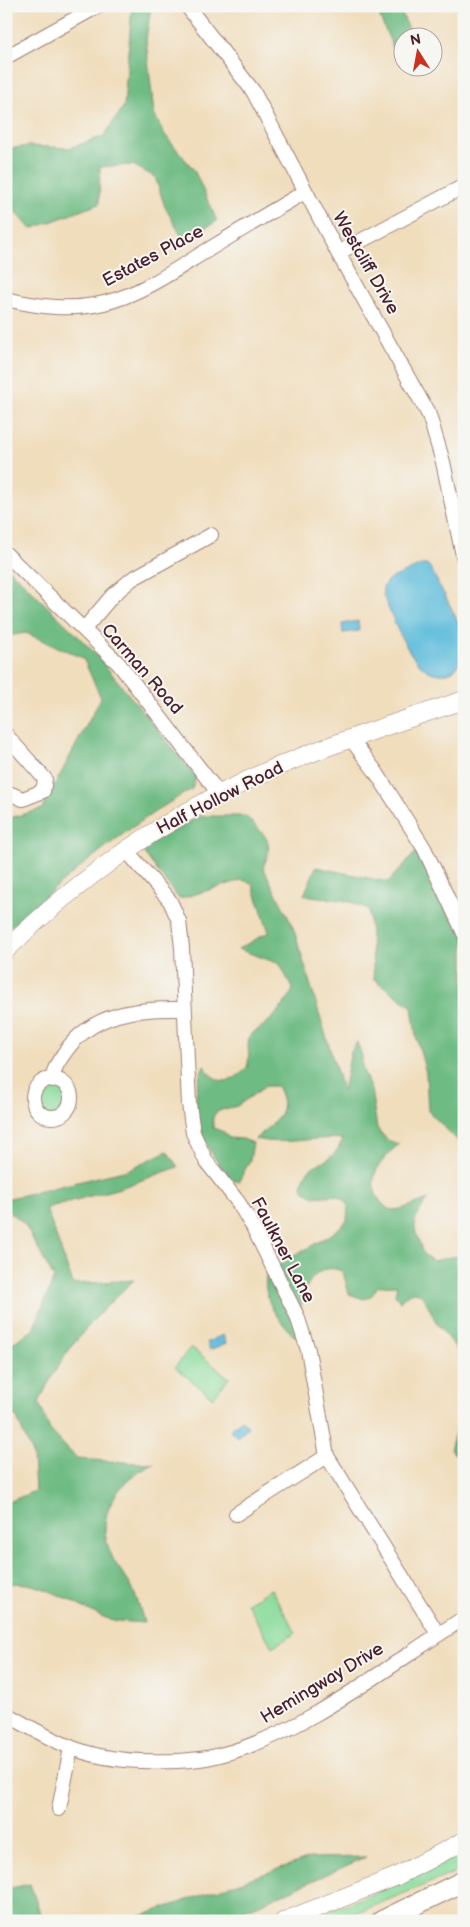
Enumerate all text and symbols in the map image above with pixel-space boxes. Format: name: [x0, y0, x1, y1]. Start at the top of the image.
north arrow: [392, 28, 442, 78]
text: N: [409, 30, 422, 49]
street label: Westcliff Drive: [328, 208, 404, 318]
street label: Estates Place: [99, 221, 207, 291]
street label: Carman Road: [97, 619, 187, 719]
street label: Half Hollow Road: [153, 757, 287, 839]
street label: Faulkner Lane: [246, 1194, 320, 1307]
street label: Hemingway Drive: [257, 1638, 388, 1728]

